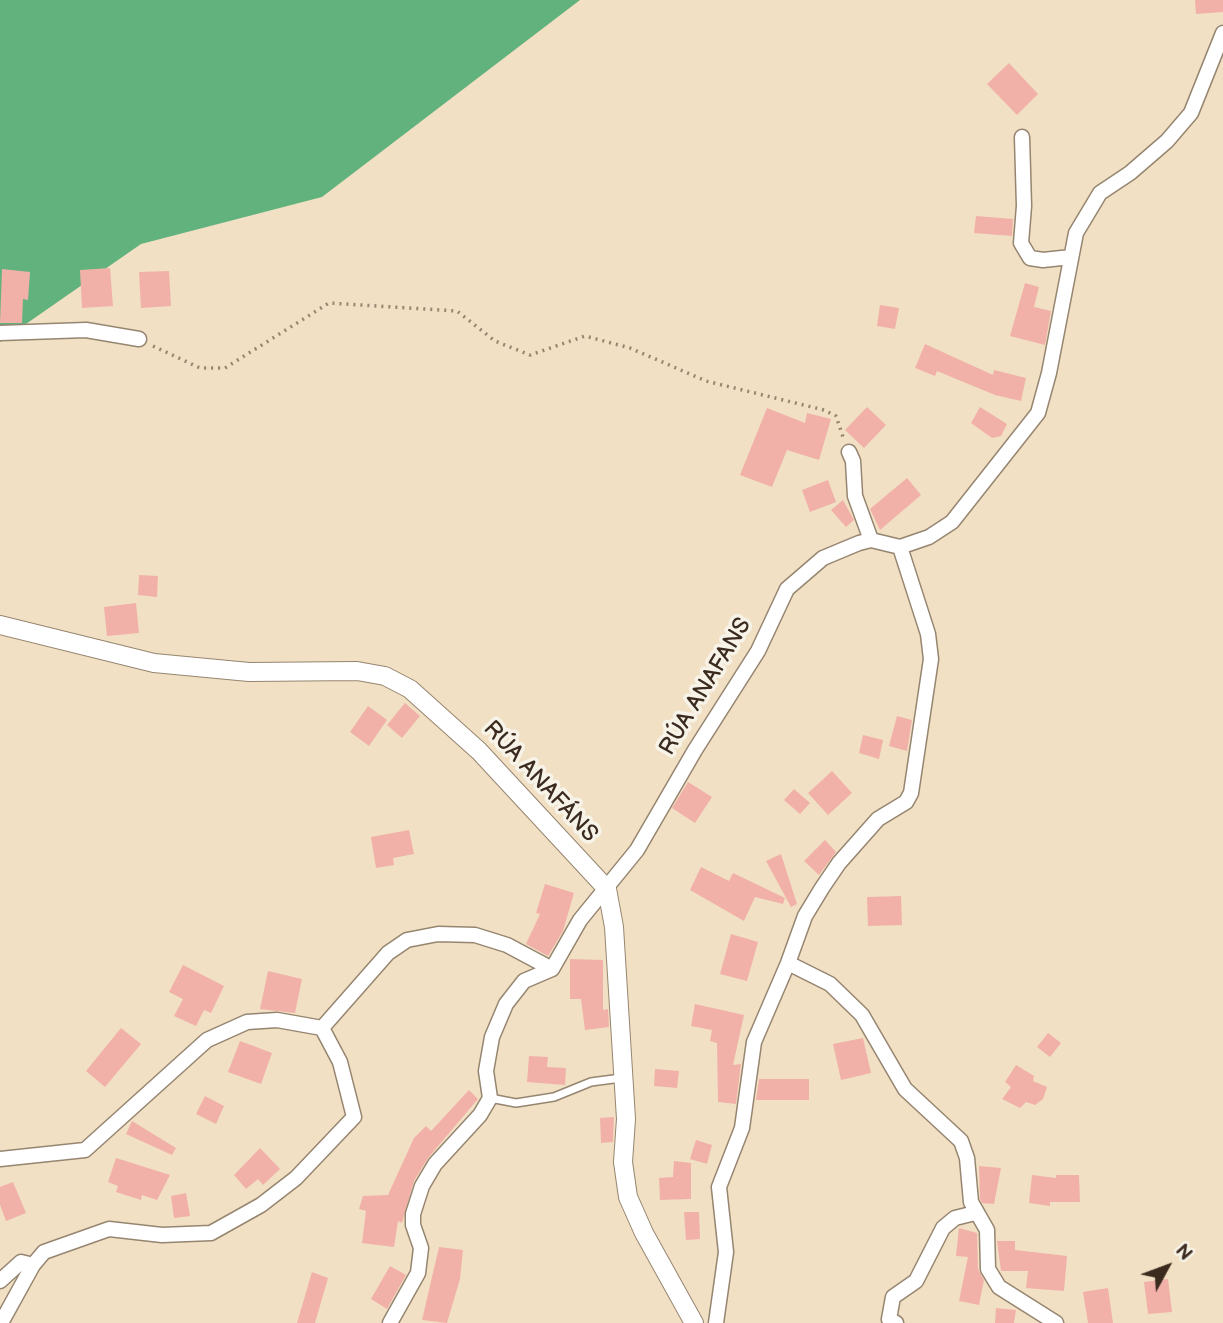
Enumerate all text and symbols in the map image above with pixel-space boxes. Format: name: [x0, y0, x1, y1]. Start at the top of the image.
street label: RÚA ANAFANS: [654, 613, 758, 761]
street label: RÚA ANAFÁNS: [477, 716, 603, 848]
north arrow: [1132, 1232, 1202, 1302]
text: N: [1170, 1240, 1197, 1266]

